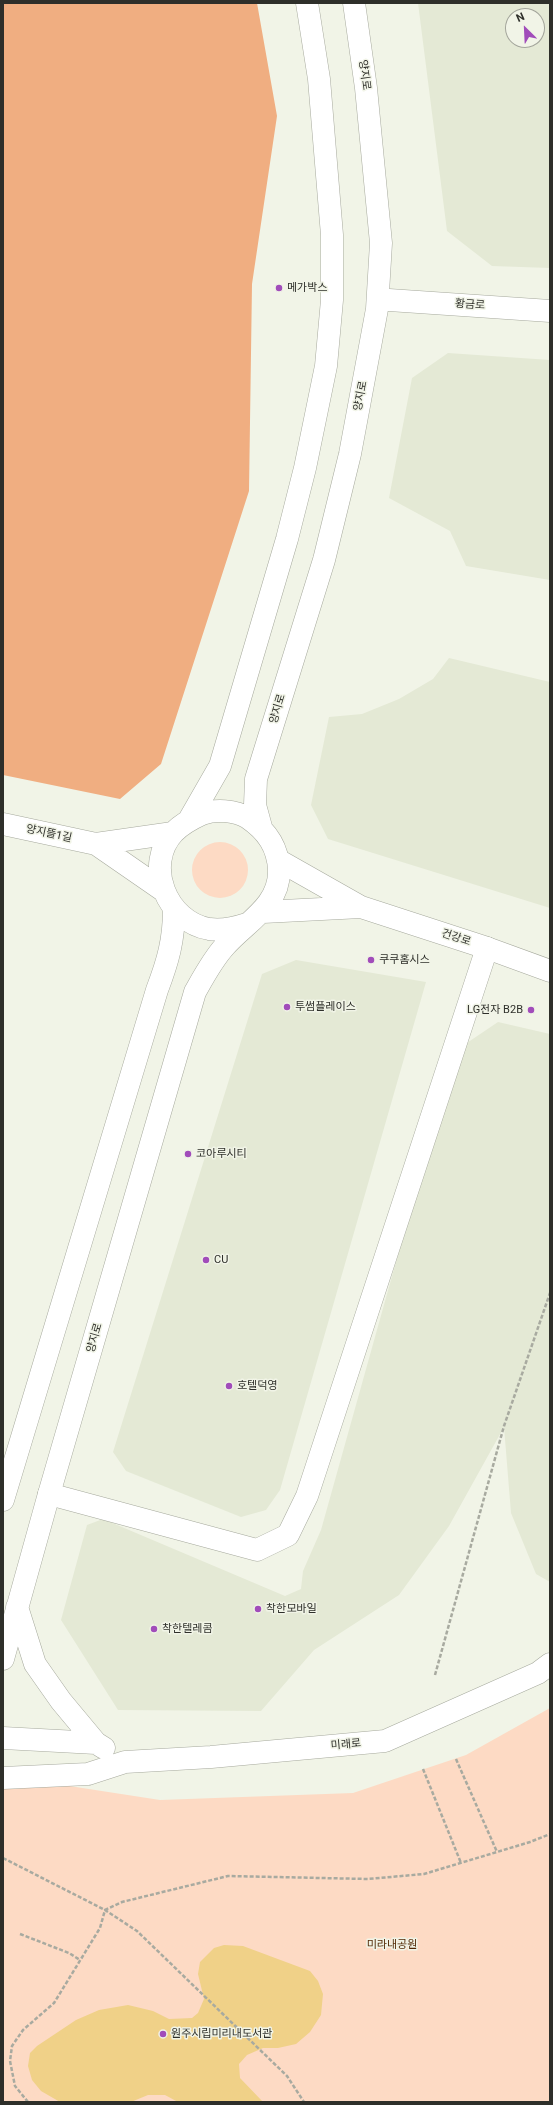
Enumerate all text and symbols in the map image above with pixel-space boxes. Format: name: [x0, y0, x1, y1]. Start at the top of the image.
north arrow: [505, 8, 545, 48]
text: N: [514, 10, 527, 25]
street label: 양지로: [355, 59, 373, 91]
place label: 메가박스: [287, 281, 327, 295]
marker: 메가박스: [274, 283, 284, 293]
street label: 황금로: [454, 297, 486, 313]
street label: 양지로: [352, 380, 370, 412]
street label: 양지로: [267, 693, 289, 725]
street label: 양지뜰1길: [25, 823, 73, 845]
street label: 건강로: [440, 927, 472, 949]
place label: 쿠쿠홈시스: [379, 953, 430, 967]
marker: 쿠쿠홈시스: [366, 955, 376, 965]
place label: 투썸플레이스: [295, 1000, 356, 1014]
marker: 투썸플레이스: [282, 1002, 292, 1012]
place label: LG전자 B2B: [467, 1003, 523, 1017]
marker: LG전자 B2B: [526, 1005, 536, 1015]
place label: 코아루시티: [196, 1147, 247, 1161]
marker: 코아루시티: [183, 1149, 193, 1159]
place label: CU: [214, 1253, 228, 1267]
marker: CU: [201, 1255, 211, 1265]
street label: 양지로: [84, 1322, 106, 1354]
place label: 호텔덕영: [237, 1379, 277, 1393]
marker: 호텔덕영: [224, 1381, 234, 1391]
place label: 착한모바일: [266, 1602, 317, 1616]
marker: 착한모바일: [253, 1604, 263, 1614]
place label: 착한텔레콤: [162, 1622, 213, 1636]
marker: 착한텔레콤: [149, 1624, 159, 1634]
street label: 미래로: [330, 1737, 362, 1753]
park label: 미라내공원: [367, 1938, 417, 1952]
place label: 원주시립미리내도서관: [171, 2027, 272, 2041]
marker: 원주시립미리내도서관: [158, 2029, 168, 2039]

